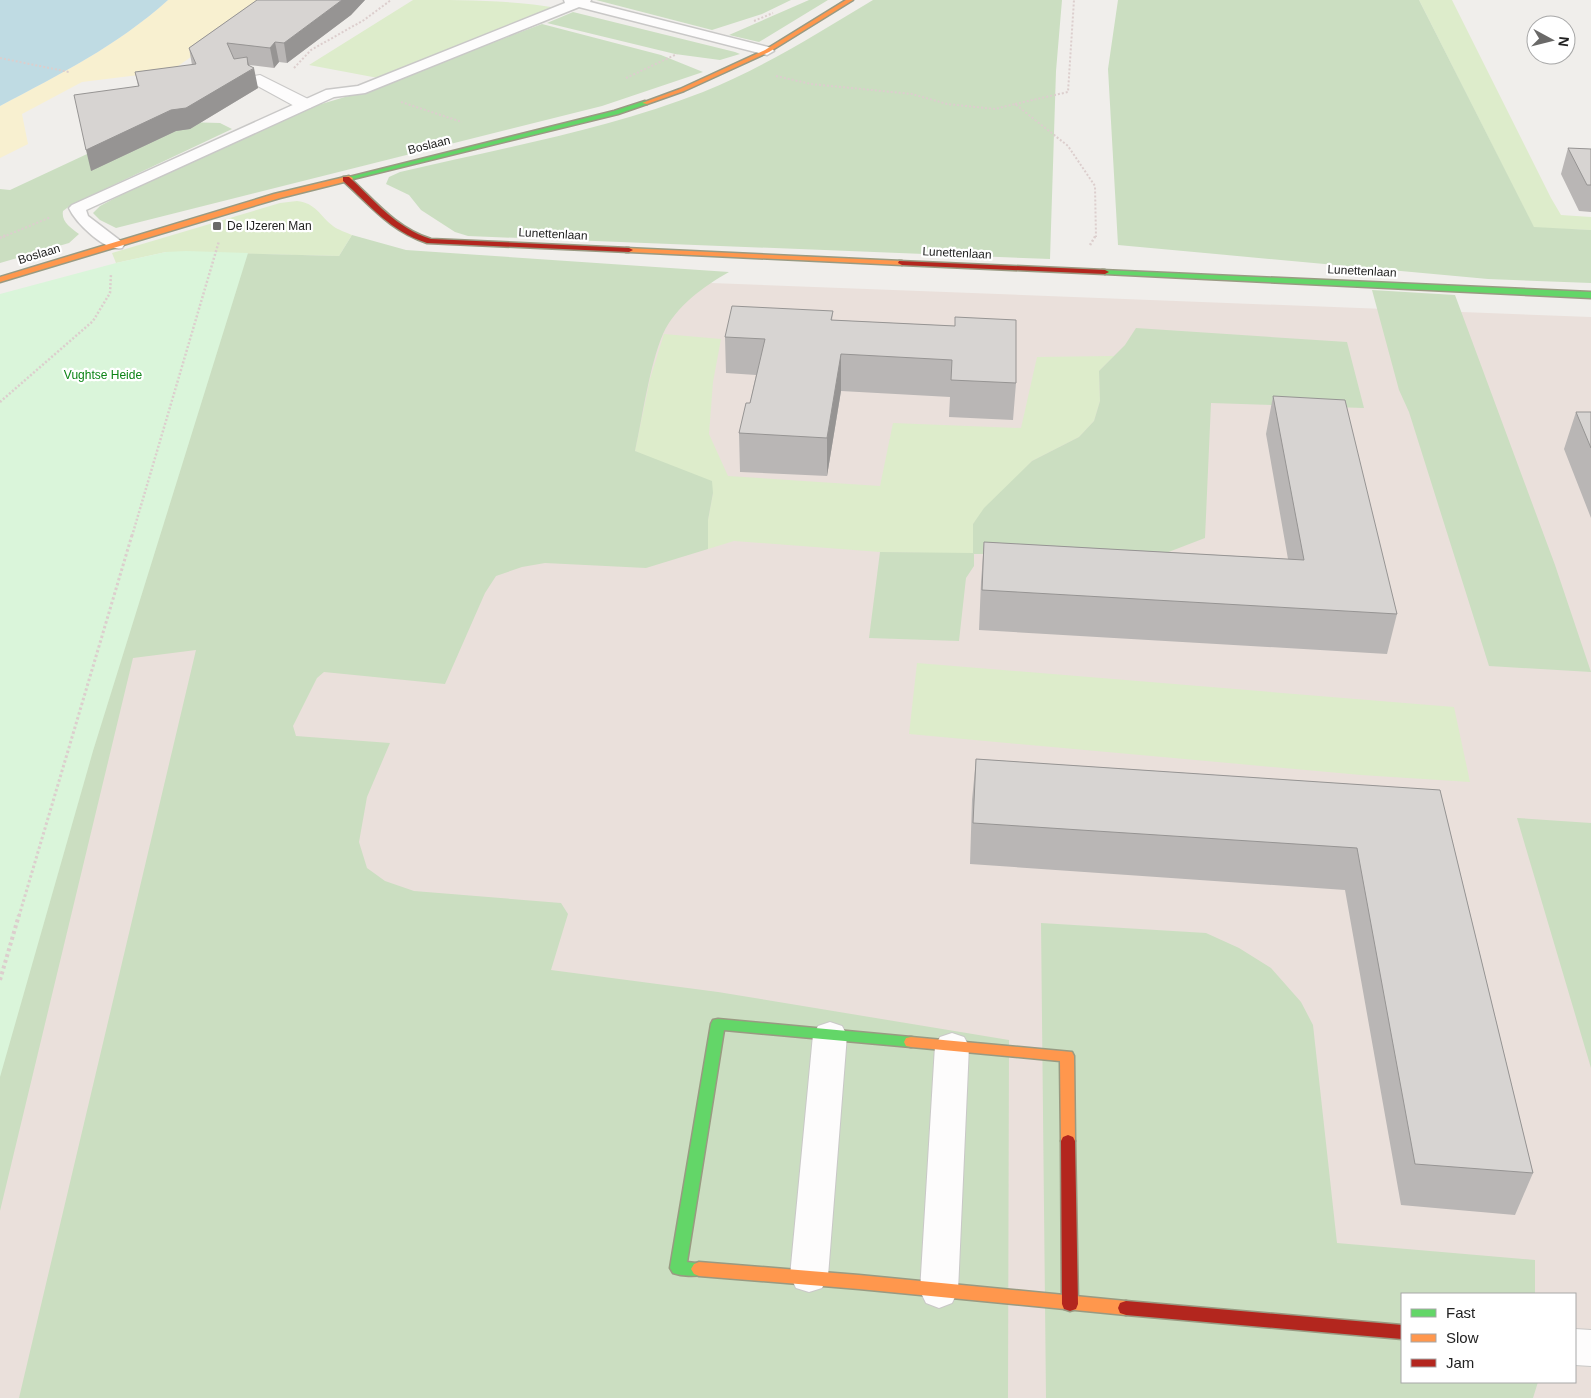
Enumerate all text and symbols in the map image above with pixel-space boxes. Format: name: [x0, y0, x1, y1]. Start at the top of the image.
north arrow: [1526, 15, 1576, 65]
text: N: [1555, 36, 1572, 48]
street label: Boslaan: [406, 133, 452, 157]
place label: De IJzeren Man: [227, 219, 312, 233]
marker: De IJzeren Man: [211, 220, 223, 232]
street label: Lunettenlaan: [518, 225, 588, 243]
street label: Boslaan: [16, 241, 62, 267]
street label: Lunettenlaan: [922, 244, 992, 262]
street label: Lunettenlaan: [1327, 262, 1397, 280]
park label: Vughtse Heide: [64, 368, 142, 382]
legend: [1401, 1293, 1576, 1383]
text: Fast: [1446, 1304, 1476, 1321]
text: Slow: [1446, 1329, 1479, 1346]
text: Jam: [1446, 1354, 1474, 1371]

